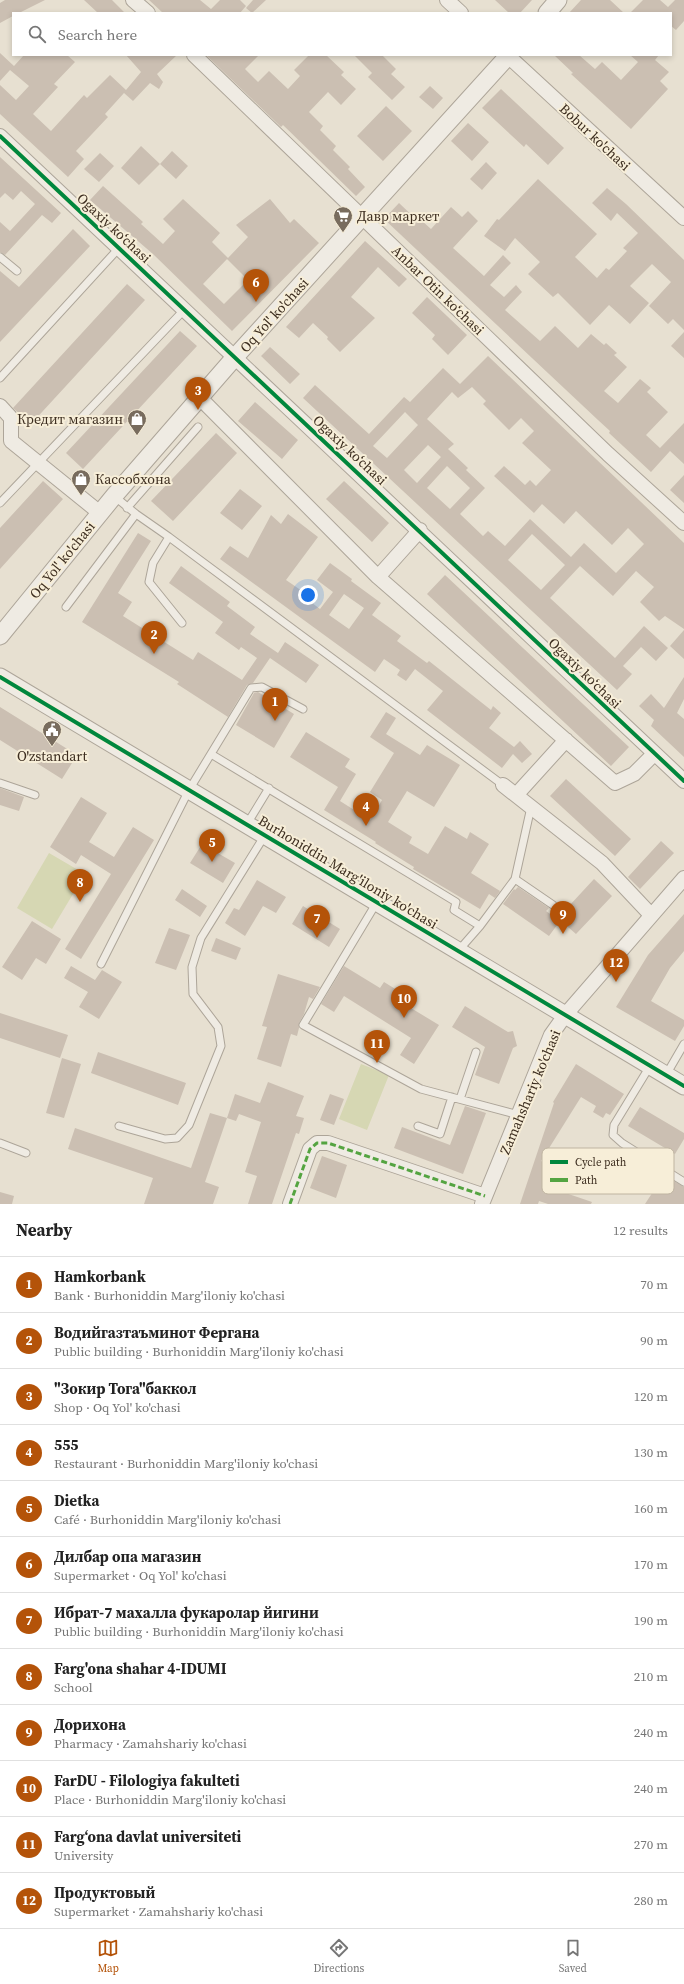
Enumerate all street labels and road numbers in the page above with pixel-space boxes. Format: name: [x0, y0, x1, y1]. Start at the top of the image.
street label: Bobur ko'chasi: [555, 99, 635, 175]
street label: Ogaxiy koʻchasi: [73, 188, 155, 268]
street label: Anbar Otin koʻchasi: [387, 241, 489, 339]
street label: Oq Yol' ko'chasi: [235, 273, 313, 357]
street label: Ogaxiy koʻchasi: [309, 410, 391, 490]
street label: Oq Yol' ko'chasi: [25, 517, 99, 603]
street label: Ogaxiy koʻchasi: [544, 633, 626, 713]
street label: Burhoniddin Marg'iloniy ko'chasi: [255, 810, 441, 934]
street label: Zamahshariy ko'chasi: [495, 1027, 565, 1157]

